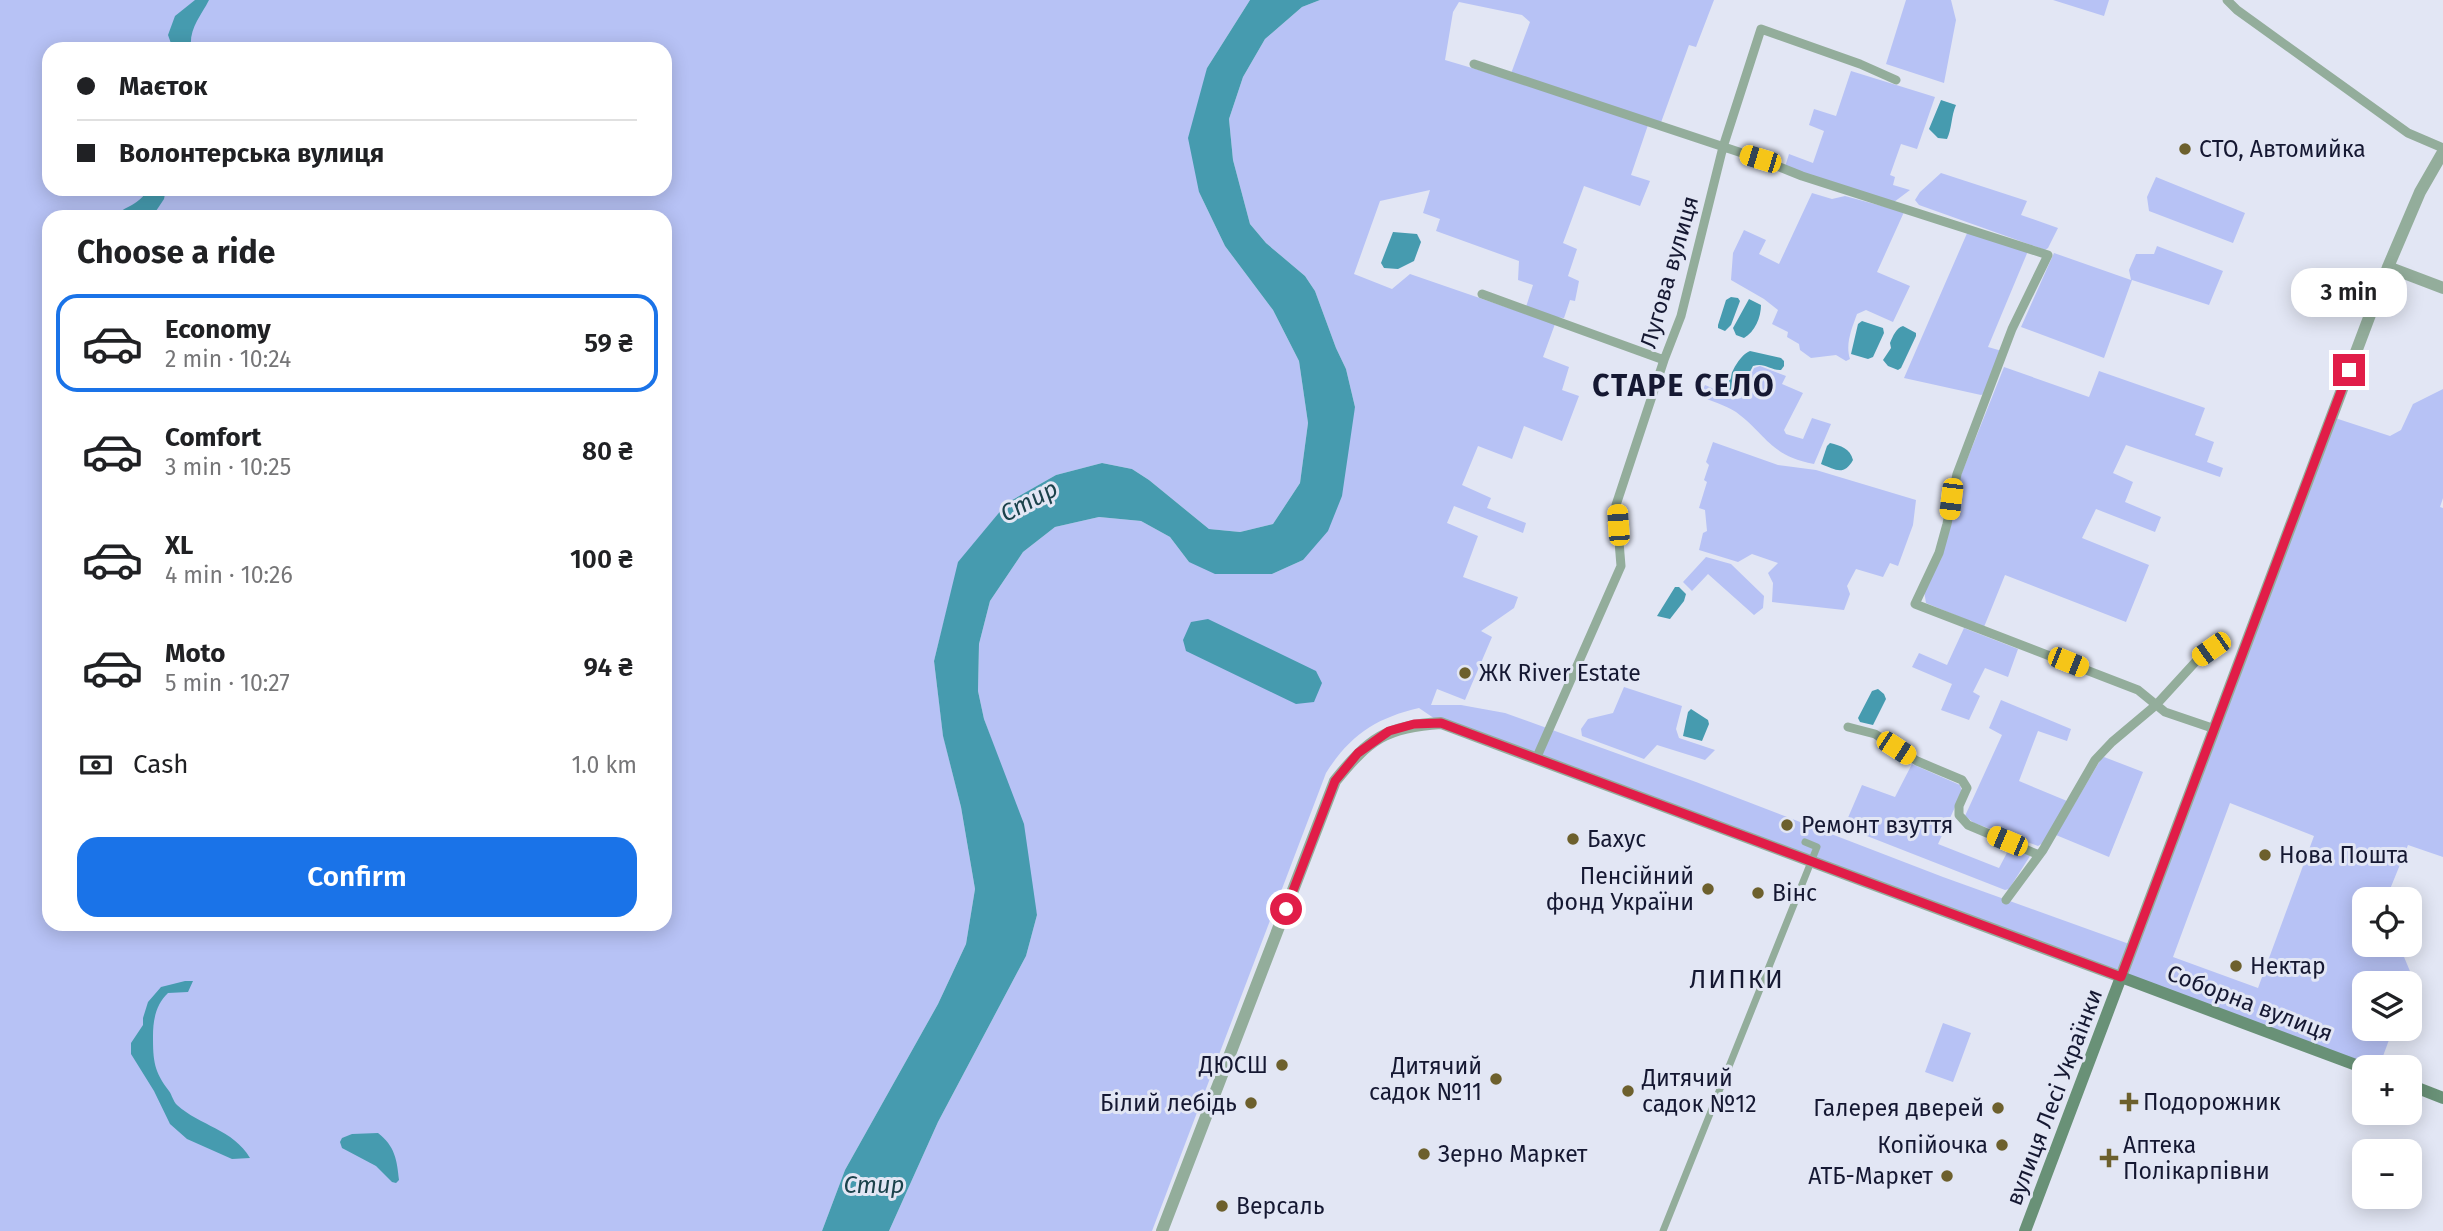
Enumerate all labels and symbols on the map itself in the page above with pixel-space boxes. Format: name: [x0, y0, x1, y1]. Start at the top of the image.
place label: СТО, Автомийка: [2199, 135, 2366, 163]
marker: СТО, Автомийка: [2177, 141, 2193, 157]
car: [1737, 143, 1784, 175]
street label: Лугова вулиця: [1634, 192, 1704, 352]
callout: 3 min: [2291, 268, 2407, 318]
route end: [2333, 354, 2365, 386]
district label: СТАРЕ СЕЛО: [1592, 368, 1776, 404]
water label: Стир: [995, 474, 1063, 528]
car: [1939, 477, 1964, 521]
car: [1607, 503, 1630, 547]
car: [2188, 628, 2235, 670]
car: [2045, 644, 2092, 680]
place label: ЖК River Estate: [1479, 659, 1641, 687]
marker: ЖК River Estate: [1457, 665, 1473, 681]
car: [1873, 728, 1920, 768]
place label: Ремонт взуття: [1801, 811, 1953, 839]
marker: Ремонт взуття: [1779, 817, 1795, 833]
car: [1984, 823, 2031, 859]
place label: Бахус: [1587, 825, 1646, 853]
marker: Бахус: [1565, 831, 1581, 847]
place label: Нова Пошта: [2279, 841, 2409, 869]
marker: Нова Пошта: [2257, 847, 2273, 863]
place label: Пенсійний фонд України: [1546, 862, 1694, 916]
place label: Вінс: [1772, 879, 1817, 907]
marker: Пенсійний фонд України: [1700, 881, 1716, 897]
marker: Вінс: [1750, 885, 1766, 901]
route start: [1270, 893, 1302, 925]
place label: Нектар: [2250, 952, 2326, 980]
street label: Соборна вулиця: [2163, 958, 2337, 1048]
marker: Нектар: [2228, 958, 2244, 974]
district label: ЛИПКИ: [1689, 964, 1785, 995]
street label: вулиця Лесі Українки: [2000, 985, 2108, 1209]
place label: ДЮСШ: [1198, 1051, 1268, 1079]
place label: Дитячий садок №11: [1369, 1052, 1482, 1106]
marker: ДЮСШ: [1274, 1057, 1290, 1073]
place label: Дитячий садок №12: [1641, 1064, 1757, 1118]
marker: Дитячий садок №11: [1488, 1071, 1504, 1087]
marker: Дитячий садок №12: [1620, 1083, 1636, 1099]
place label: Подорожник: [2143, 1088, 2281, 1116]
place label: Білий лебідь: [1100, 1089, 1237, 1117]
place label: Галерея дверей: [1813, 1094, 1984, 1122]
marker: Подорожник: [2121, 1094, 2137, 1110]
marker: Білий лебідь: [1243, 1095, 1259, 1111]
marker: Галерея дверей: [1990, 1100, 2006, 1116]
place label: Копійочка: [1877, 1131, 1988, 1159]
place label: Аптека Полікарпівни: [2123, 1131, 2270, 1185]
marker: Копійочка: [1994, 1137, 2010, 1153]
place label: Зерно Маркет: [1438, 1140, 1588, 1168]
marker: Зерно Маркет: [1416, 1146, 1432, 1162]
marker: Аптека Полікарпівни: [2101, 1150, 2117, 1166]
place label: АТБ-Маркет: [1808, 1162, 1934, 1190]
marker: АТБ-Маркет: [1939, 1168, 1955, 1184]
water label: Стир: [843, 1171, 905, 1199]
place label: Версаль: [1236, 1192, 1325, 1220]
marker: Версаль: [1214, 1198, 1230, 1214]

